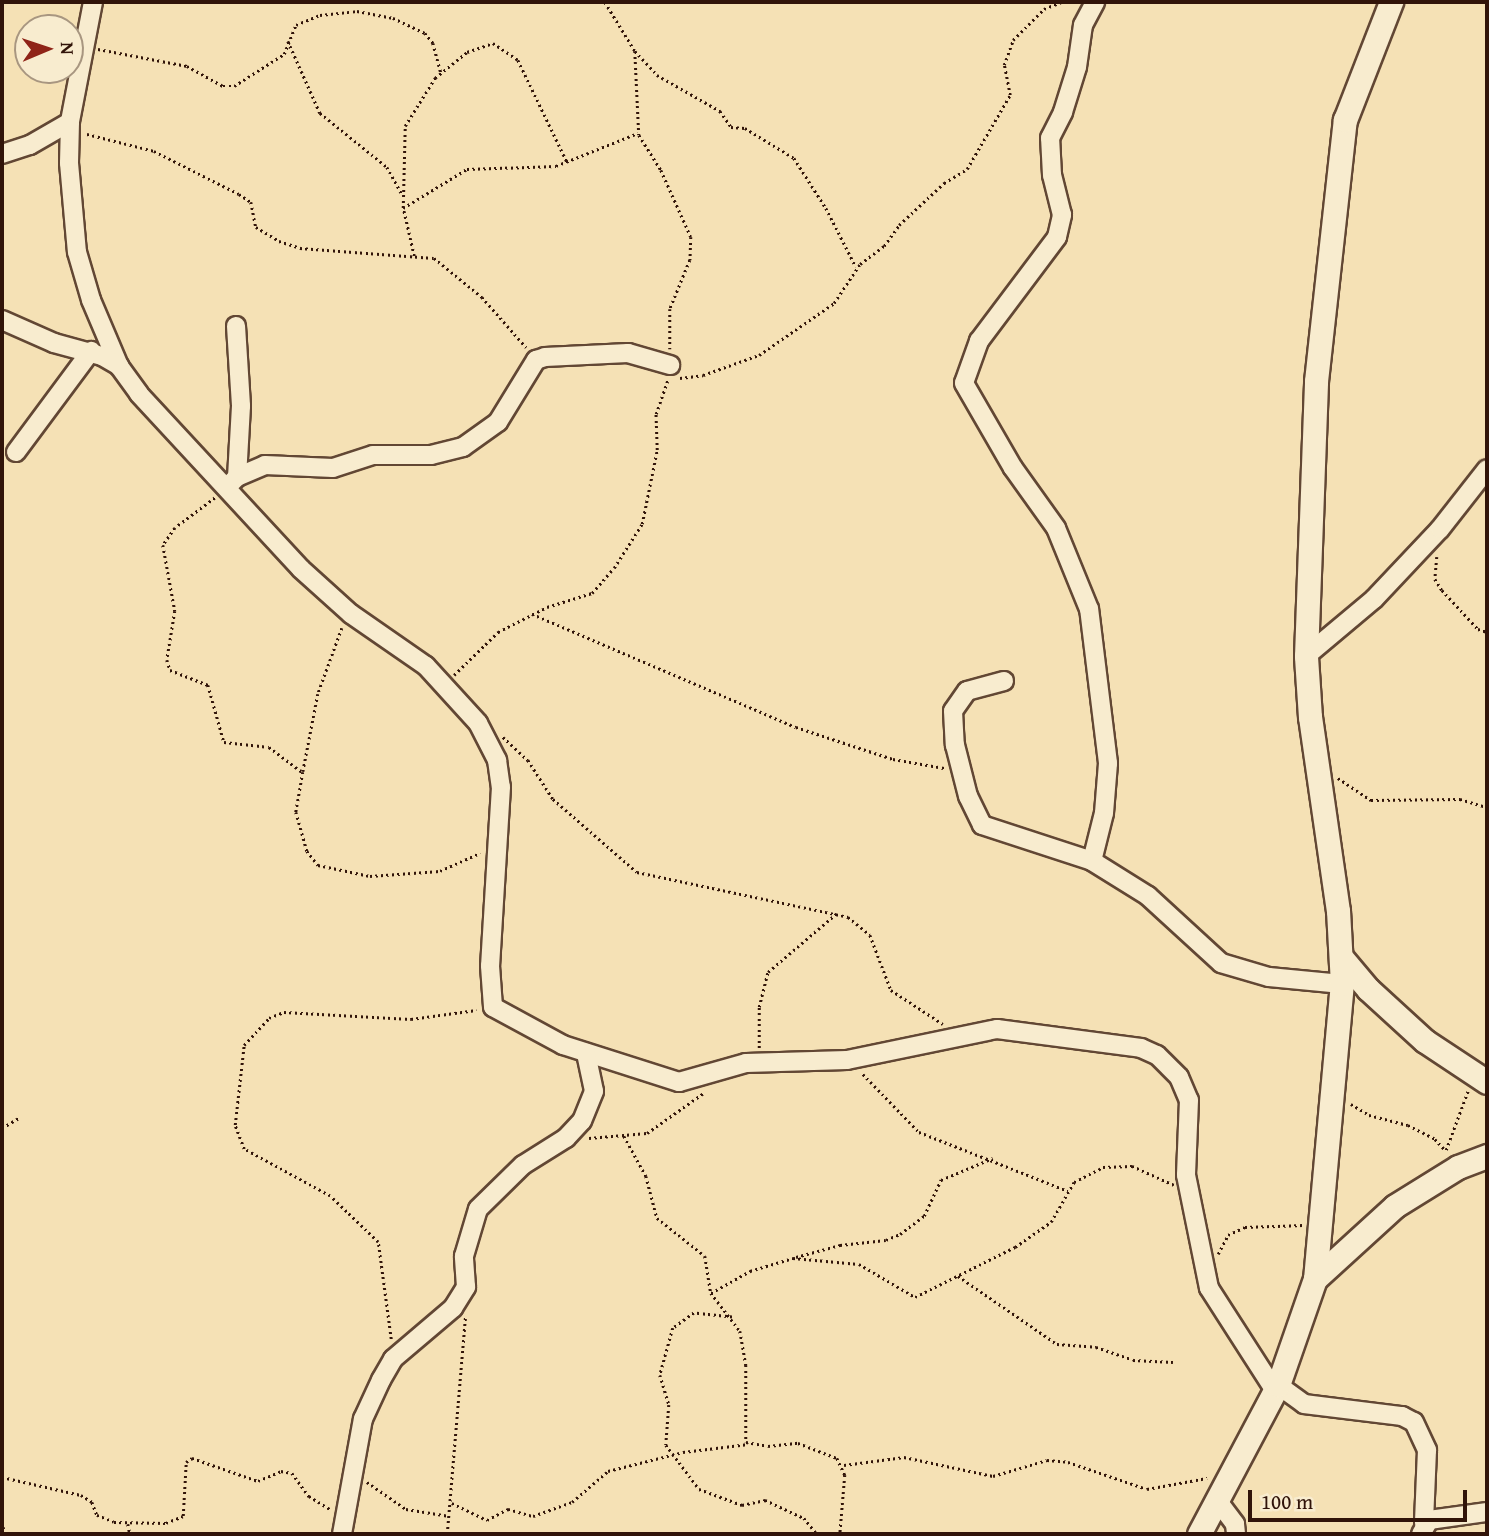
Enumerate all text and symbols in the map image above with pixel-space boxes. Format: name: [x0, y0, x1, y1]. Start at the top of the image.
north arrow: [14, 14, 84, 84]
text: N: [54, 41, 82, 55]
scale bar: [1251, 1476, 1470, 1520]
text: 100 m: [1261, 1486, 1313, 1517]

